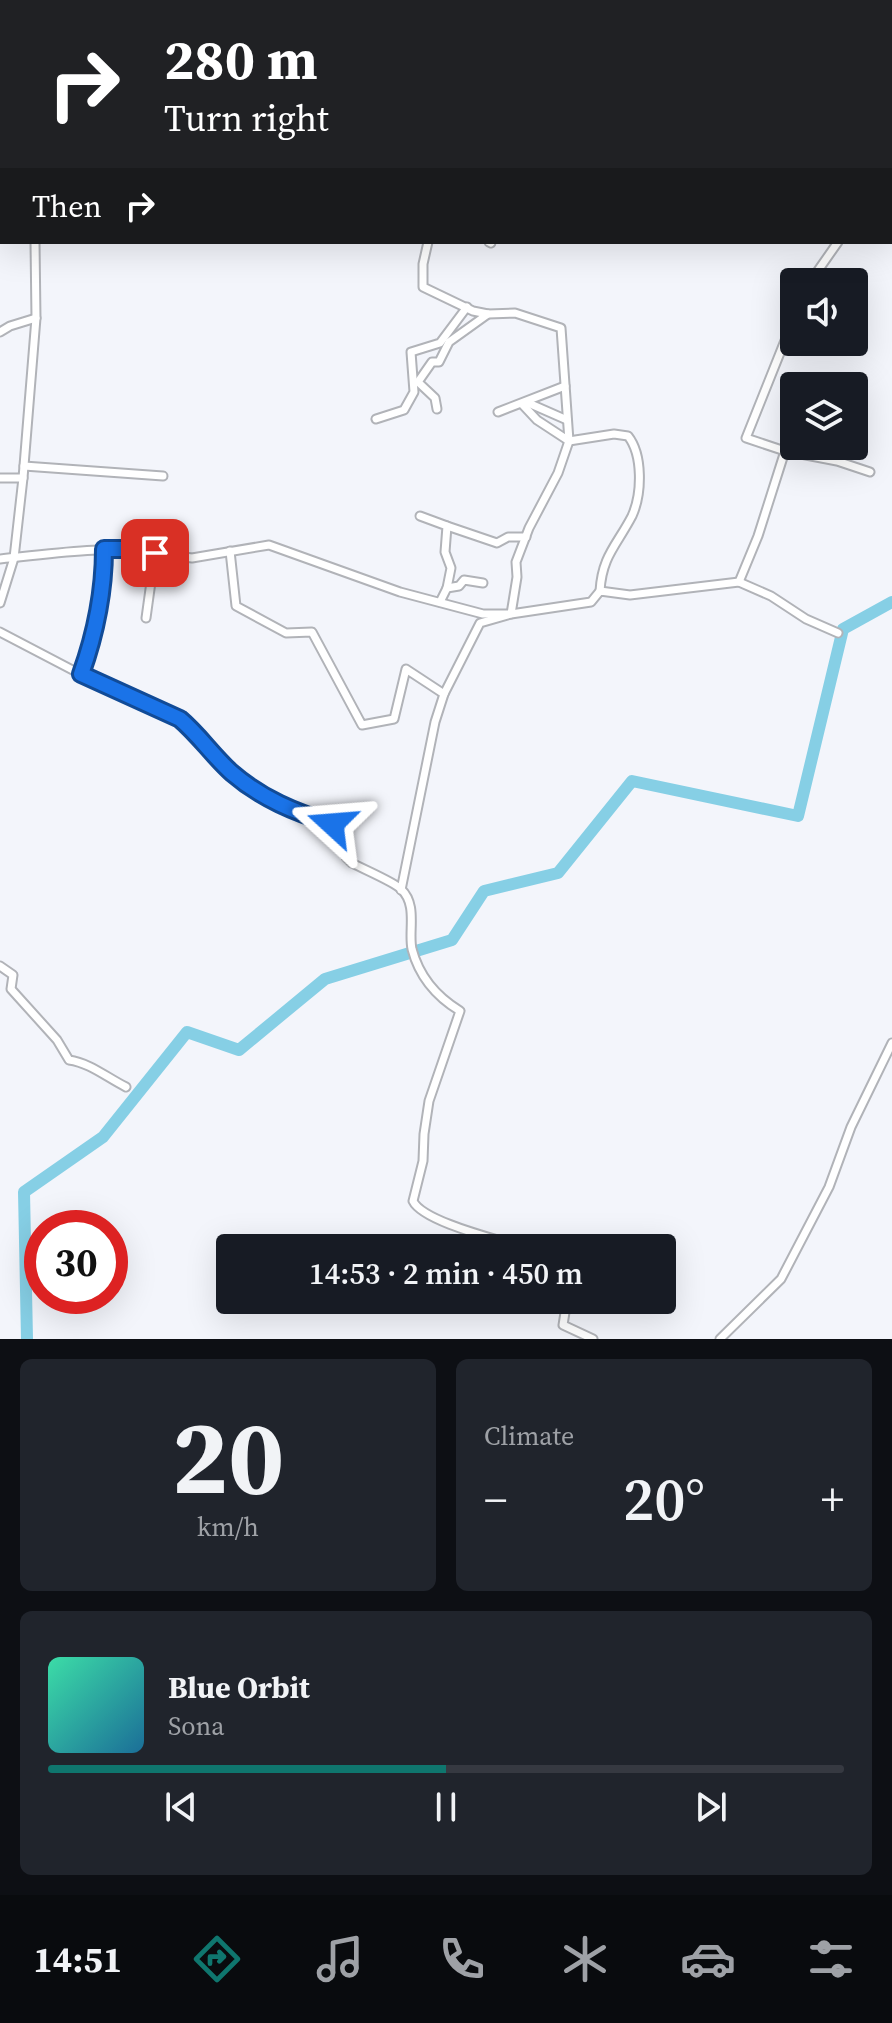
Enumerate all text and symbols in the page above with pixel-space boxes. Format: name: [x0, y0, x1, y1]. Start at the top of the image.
text: 280 m: [164, 21, 318, 98]
icon: right: [32, 32, 136, 136]
text: Turn right: [164, 94, 329, 143]
icon: right: [118, 184, 162, 228]
text: Then: [32, 186, 102, 227]
map controls: [780, 268, 868, 460]
button: sound: [780, 268, 868, 356]
button: layers: [780, 372, 868, 460]
pin: [121, 519, 189, 587]
icon: arrive: [133, 531, 177, 575]
position arrow: [290, 782, 374, 866]
speed limit sign: 30: [24, 1210, 128, 1314]
text: 14:53 · 2 min · 450 m: [309, 1253, 583, 1294]
text: 20: [172, 1385, 284, 1528]
text: Climate: [484, 1418, 574, 1454]
text: 20°: [623, 1458, 705, 1540]
text: −: [484, 1469, 507, 1530]
text: +: [821, 1469, 844, 1530]
text: km/h: [197, 1509, 259, 1545]
text: Blue Orbit: [168, 1667, 310, 1708]
text: Sona: [168, 1708, 225, 1744]
icon: previous: [159, 1785, 203, 1829]
icon: pause: [424, 1785, 468, 1829]
icon: next: [689, 1785, 733, 1829]
icon: directions: [189, 1931, 245, 1987]
icon: music: [312, 1931, 368, 1987]
icon: phone: [434, 1931, 490, 1987]
icon: climate: [557, 1931, 613, 1987]
icon: car: [680, 1931, 736, 1987]
icon: filters: [803, 1931, 859, 1987]
text: 14:51: [33, 1935, 122, 1984]

